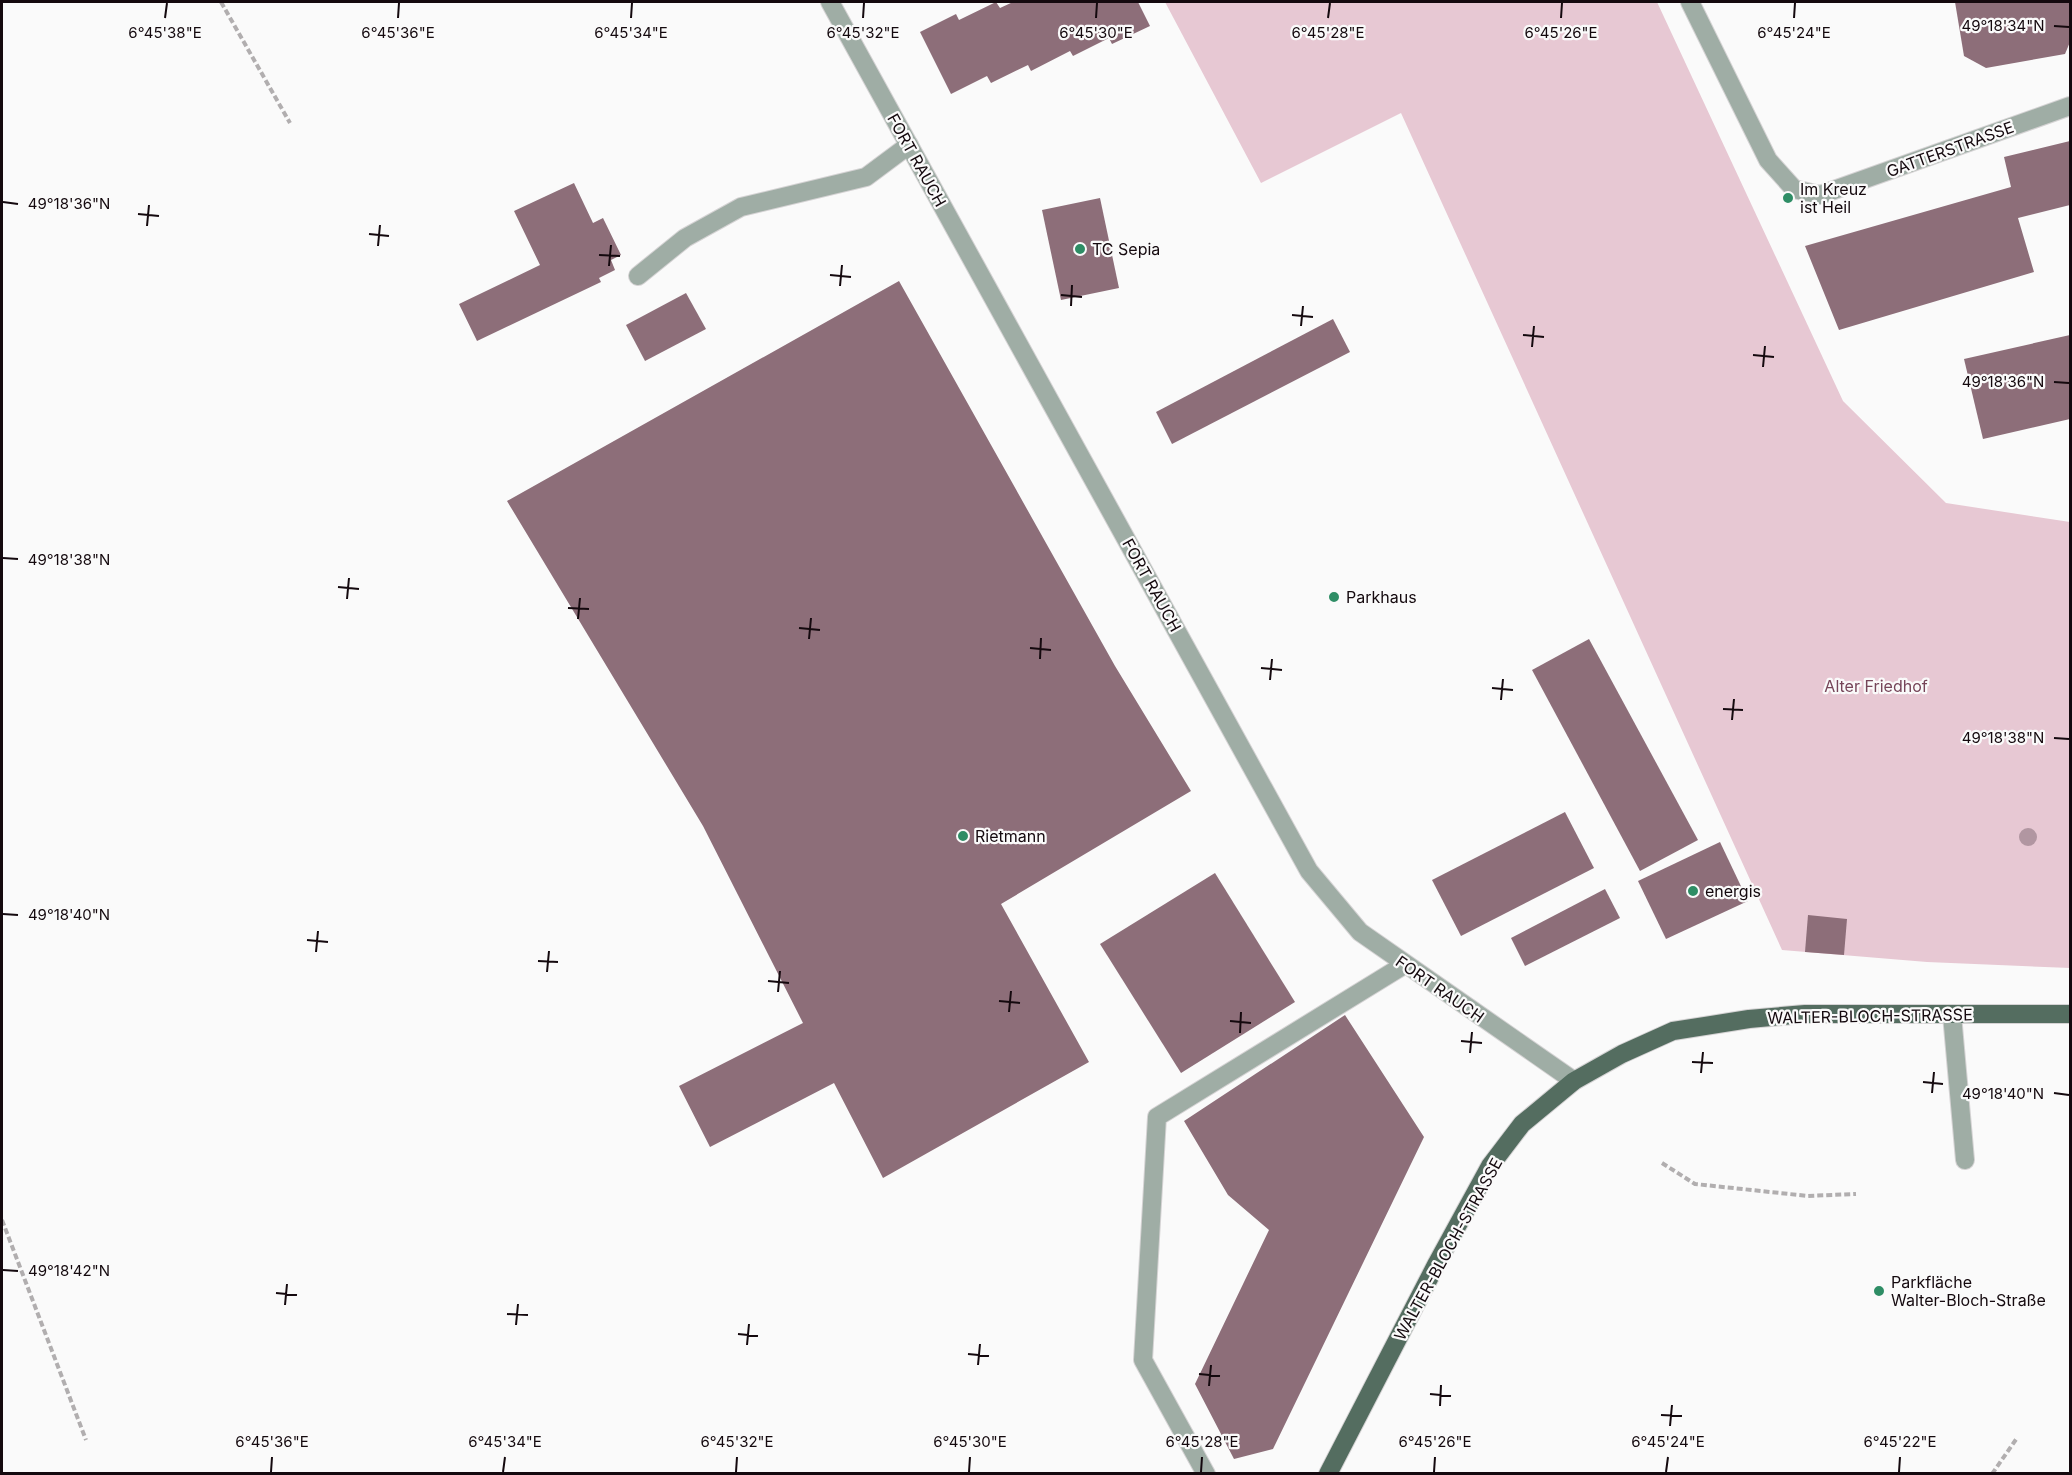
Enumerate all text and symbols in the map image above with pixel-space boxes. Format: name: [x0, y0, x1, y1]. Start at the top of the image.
text: 49°18'34"N: [1962, 16, 2044, 35]
text: 6°45'38"E: [128, 23, 202, 42]
text: 6°45'36"E: [361, 23, 435, 42]
text: 6°45'34"E: [594, 23, 668, 42]
text: 6°45'32"E: [826, 23, 900, 42]
text: 6°45'30"E: [1059, 23, 1133, 42]
text: 6°45'28"E: [1291, 23, 1365, 42]
text: 6°45'26"E: [1524, 23, 1598, 42]
text: 6°45'24"E: [1757, 23, 1831, 42]
street label: FORT RAUCH: [883, 110, 951, 210]
street label: GATTERSTRASSE: [1884, 117, 2016, 181]
place label: Im Kreuz ist Heil: [1800, 179, 1867, 217]
marker: Im Kreuz ist Heil: [1781, 191, 1795, 205]
text: 49°18'36"N: [28, 194, 110, 213]
place label: TC Sepia: [1092, 239, 1160, 259]
marker: TC Sepia: [1073, 242, 1087, 256]
text: 49°18'36"N: [1962, 372, 2044, 391]
street label: FORT RAUCH: [1118, 535, 1186, 635]
text: 49°18'38"N: [28, 550, 110, 569]
place label: Parkhaus: [1346, 587, 1417, 607]
marker: Parkhaus: [1327, 590, 1341, 604]
park label: Alter Friedhof: [1824, 676, 1928, 696]
text: 49°18'38"N: [1962, 728, 2044, 747]
place label: Rietmann: [975, 826, 1046, 846]
marker: Rietmann: [956, 829, 970, 843]
place label: energis: [1705, 881, 1761, 901]
marker: energis: [1686, 884, 1700, 898]
text: 49°18'40"N: [28, 905, 110, 924]
street label: FORT RAUCH: [1392, 951, 1488, 1027]
street label: WALTER-BLOCH-STRASSE: [1767, 1004, 1973, 1028]
text: 49°18'40"N: [1962, 1084, 2044, 1103]
street label: WALTER-BLOCH-STRASSE: [1389, 1154, 1507, 1344]
text: 49°18'42"N: [28, 1261, 110, 1280]
place label: Parkfläche Walter-Bloch-Straße: [1891, 1272, 2046, 1310]
marker: Parkfläche Walter-Bloch-Straße: [1872, 1284, 1886, 1298]
text: 6°45'36"E: [235, 1432, 309, 1451]
text: 6°45'34"E: [468, 1432, 542, 1451]
text: 6°45'32"E: [700, 1432, 774, 1451]
text: 6°45'30"E: [933, 1432, 1007, 1451]
text: 6°45'28"E: [1165, 1432, 1239, 1451]
text: 6°45'26"E: [1398, 1432, 1472, 1451]
text: 6°45'24"E: [1631, 1432, 1705, 1451]
text: 6°45'22"E: [1863, 1432, 1937, 1451]

